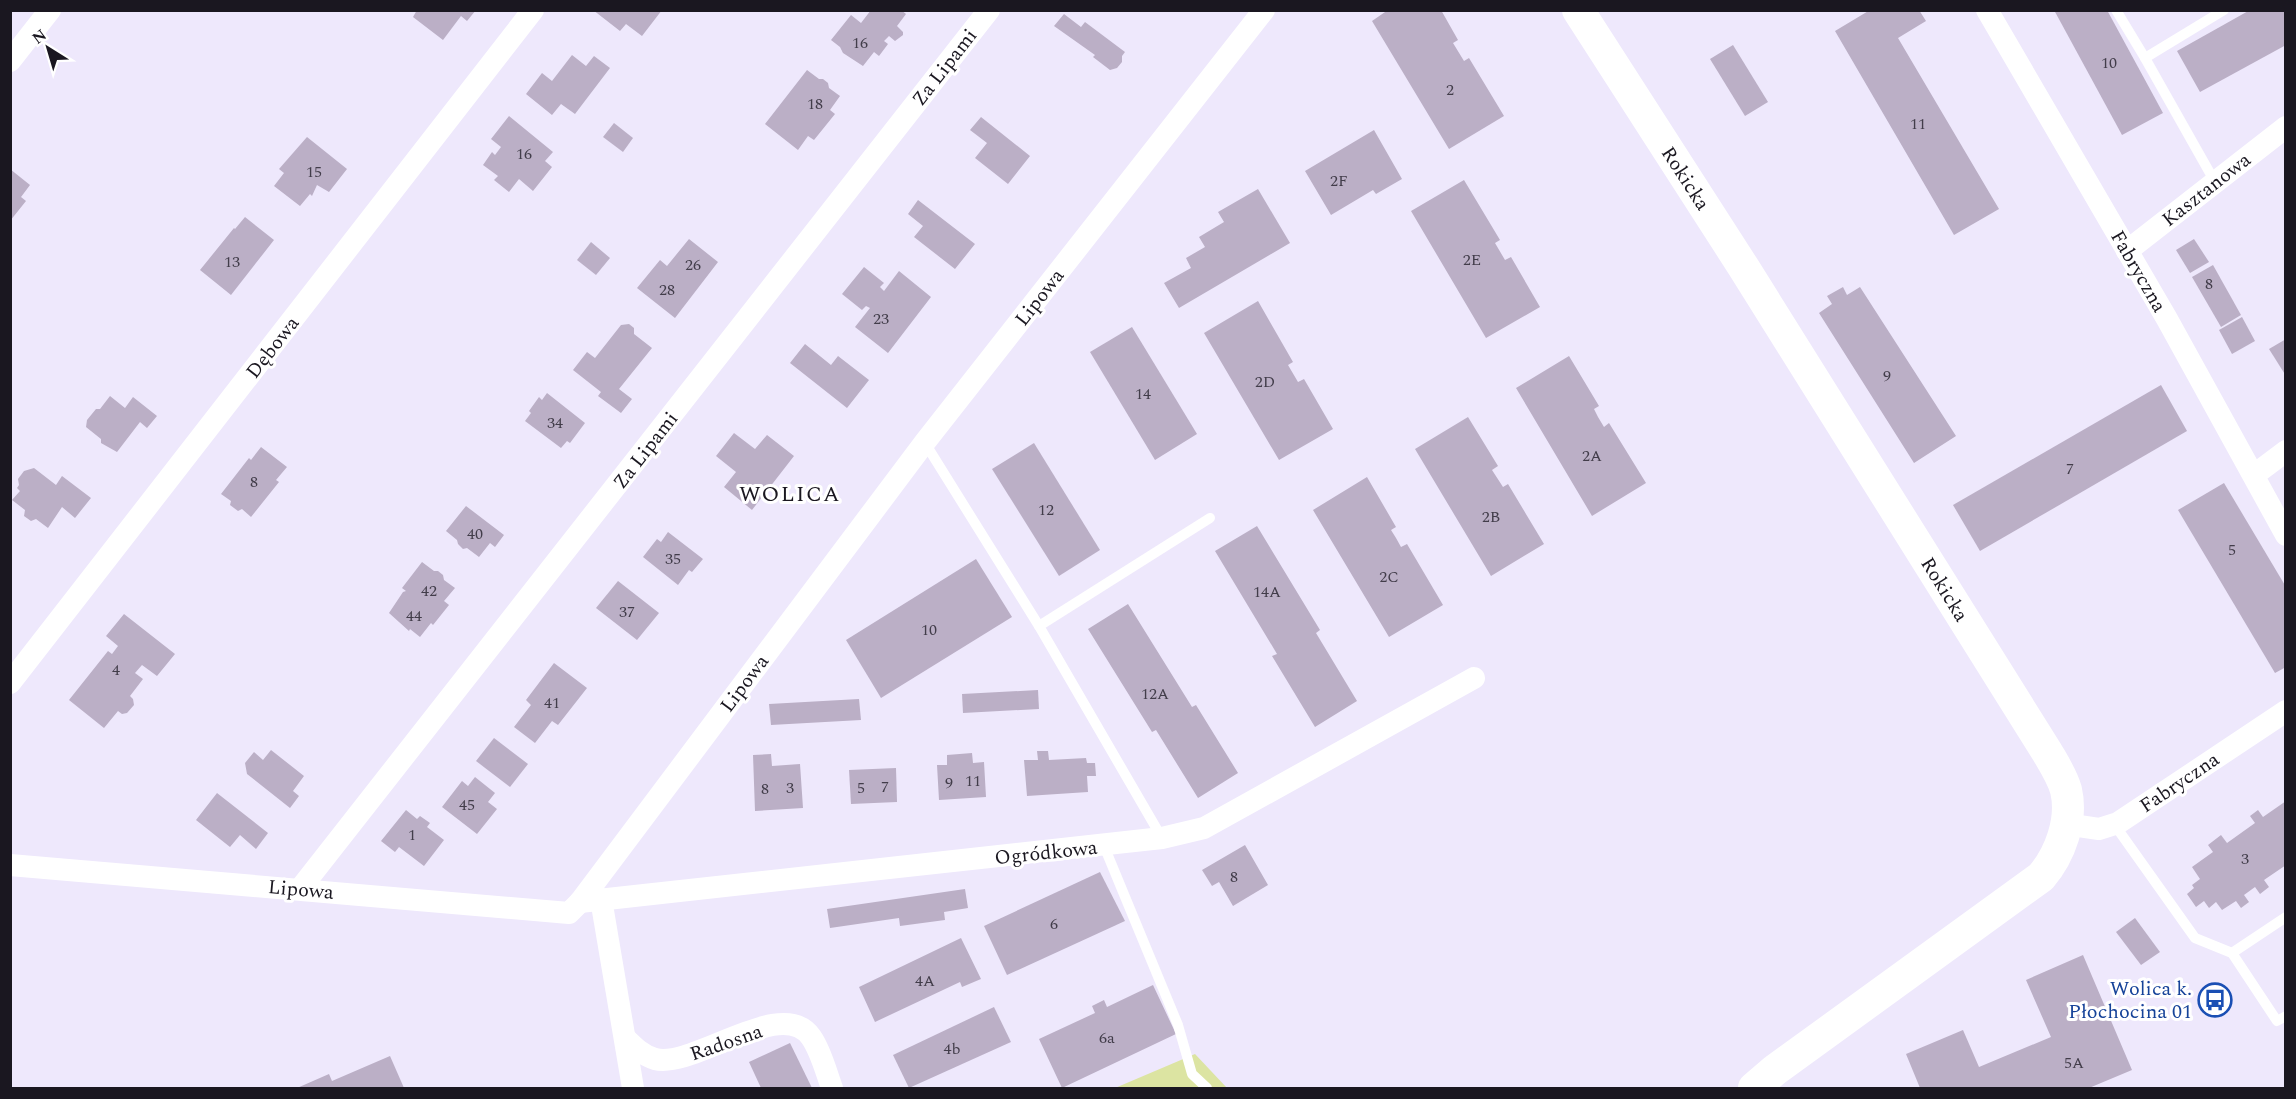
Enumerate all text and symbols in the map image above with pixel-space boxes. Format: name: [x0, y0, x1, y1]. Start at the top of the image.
north arrow: [18, 18, 78, 78]
street label: Za Lipami: [905, 22, 985, 113]
text: N: [27, 23, 52, 50]
house number: 16: [852, 31, 868, 55]
house number: 10: [2101, 51, 2117, 75]
house number: 2: [1446, 78, 1454, 102]
house number: 18: [807, 92, 823, 116]
house number: 11: [1910, 112, 1926, 136]
street label: Rokicka: [1653, 140, 1717, 217]
house number: 16: [516, 142, 532, 166]
street label: Kasztanowa: [2156, 145, 2258, 234]
house number: 15: [306, 160, 322, 184]
house number: 2F: [1330, 169, 1348, 193]
street label: Fabryczna: [2102, 225, 2174, 319]
house number: 2E: [1463, 248, 1481, 272]
house number: 13: [224, 250, 240, 274]
house number: 26: [685, 253, 701, 277]
street label: Lipowa: [1008, 262, 1072, 333]
house number: 8: [2205, 272, 2213, 296]
house number: 28: [659, 278, 675, 302]
house number: 23: [873, 307, 889, 331]
street label: Dębowa: [239, 310, 307, 385]
house number: 9: [1883, 364, 1891, 388]
house number: 2D: [1255, 370, 1275, 394]
house number: 14: [1135, 382, 1151, 406]
street label: Za Lipami: [606, 405, 686, 496]
house number: 34: [547, 411, 563, 435]
house number: 2A: [1582, 444, 1602, 468]
house number: 7: [2066, 457, 2074, 481]
house number: 8: [250, 470, 258, 494]
district label: WOLICA: [739, 478, 841, 511]
house number: 12: [1038, 498, 1054, 522]
house number: 2B: [1482, 505, 1500, 529]
house number: 40: [467, 522, 483, 546]
house number: 5: [2228, 538, 2236, 562]
house number: 35: [665, 547, 681, 571]
street label: Rokicka: [1913, 551, 1976, 628]
house number: 2C: [1379, 565, 1399, 589]
house number: 42: [421, 579, 437, 603]
house number: 14A: [1253, 580, 1281, 604]
house number: 37: [619, 600, 635, 624]
house number: 44: [406, 604, 422, 628]
house number: 10: [921, 618, 937, 642]
street label: Lipowa: [713, 648, 777, 719]
house number: 4: [112, 658, 120, 682]
house number: 12A: [1141, 682, 1169, 706]
house number: 41: [544, 691, 560, 715]
street label: Fabryczna: [2134, 745, 2226, 821]
house number: 11: [965, 769, 981, 793]
house number: 9: [945, 771, 953, 795]
house number: 7: [881, 775, 889, 799]
house number: 3: [786, 776, 794, 800]
house number: 5: [857, 776, 865, 800]
house number: 8: [761, 777, 769, 801]
house number: 45: [459, 793, 475, 817]
house number: 1: [408, 823, 416, 847]
street label: Ogródkowa: [993, 833, 1099, 873]
house number: 3: [2241, 847, 2249, 871]
house number: 8: [1230, 865, 1238, 889]
street label: Lipowa: [267, 872, 335, 908]
house number: 6: [1050, 912, 1058, 936]
house number: 4A: [915, 969, 935, 993]
place label: Wolica k. Płochocina 01: [2068, 974, 2192, 1027]
bus stop icon: Wolica k. Płochocina 01: [2197, 982, 2233, 1018]
street label: Radosna: [686, 1016, 767, 1069]
house number: 6a: [1099, 1026, 1115, 1050]
house number: 4b: [944, 1037, 961, 1061]
house number: 5A: [2064, 1051, 2084, 1075]

